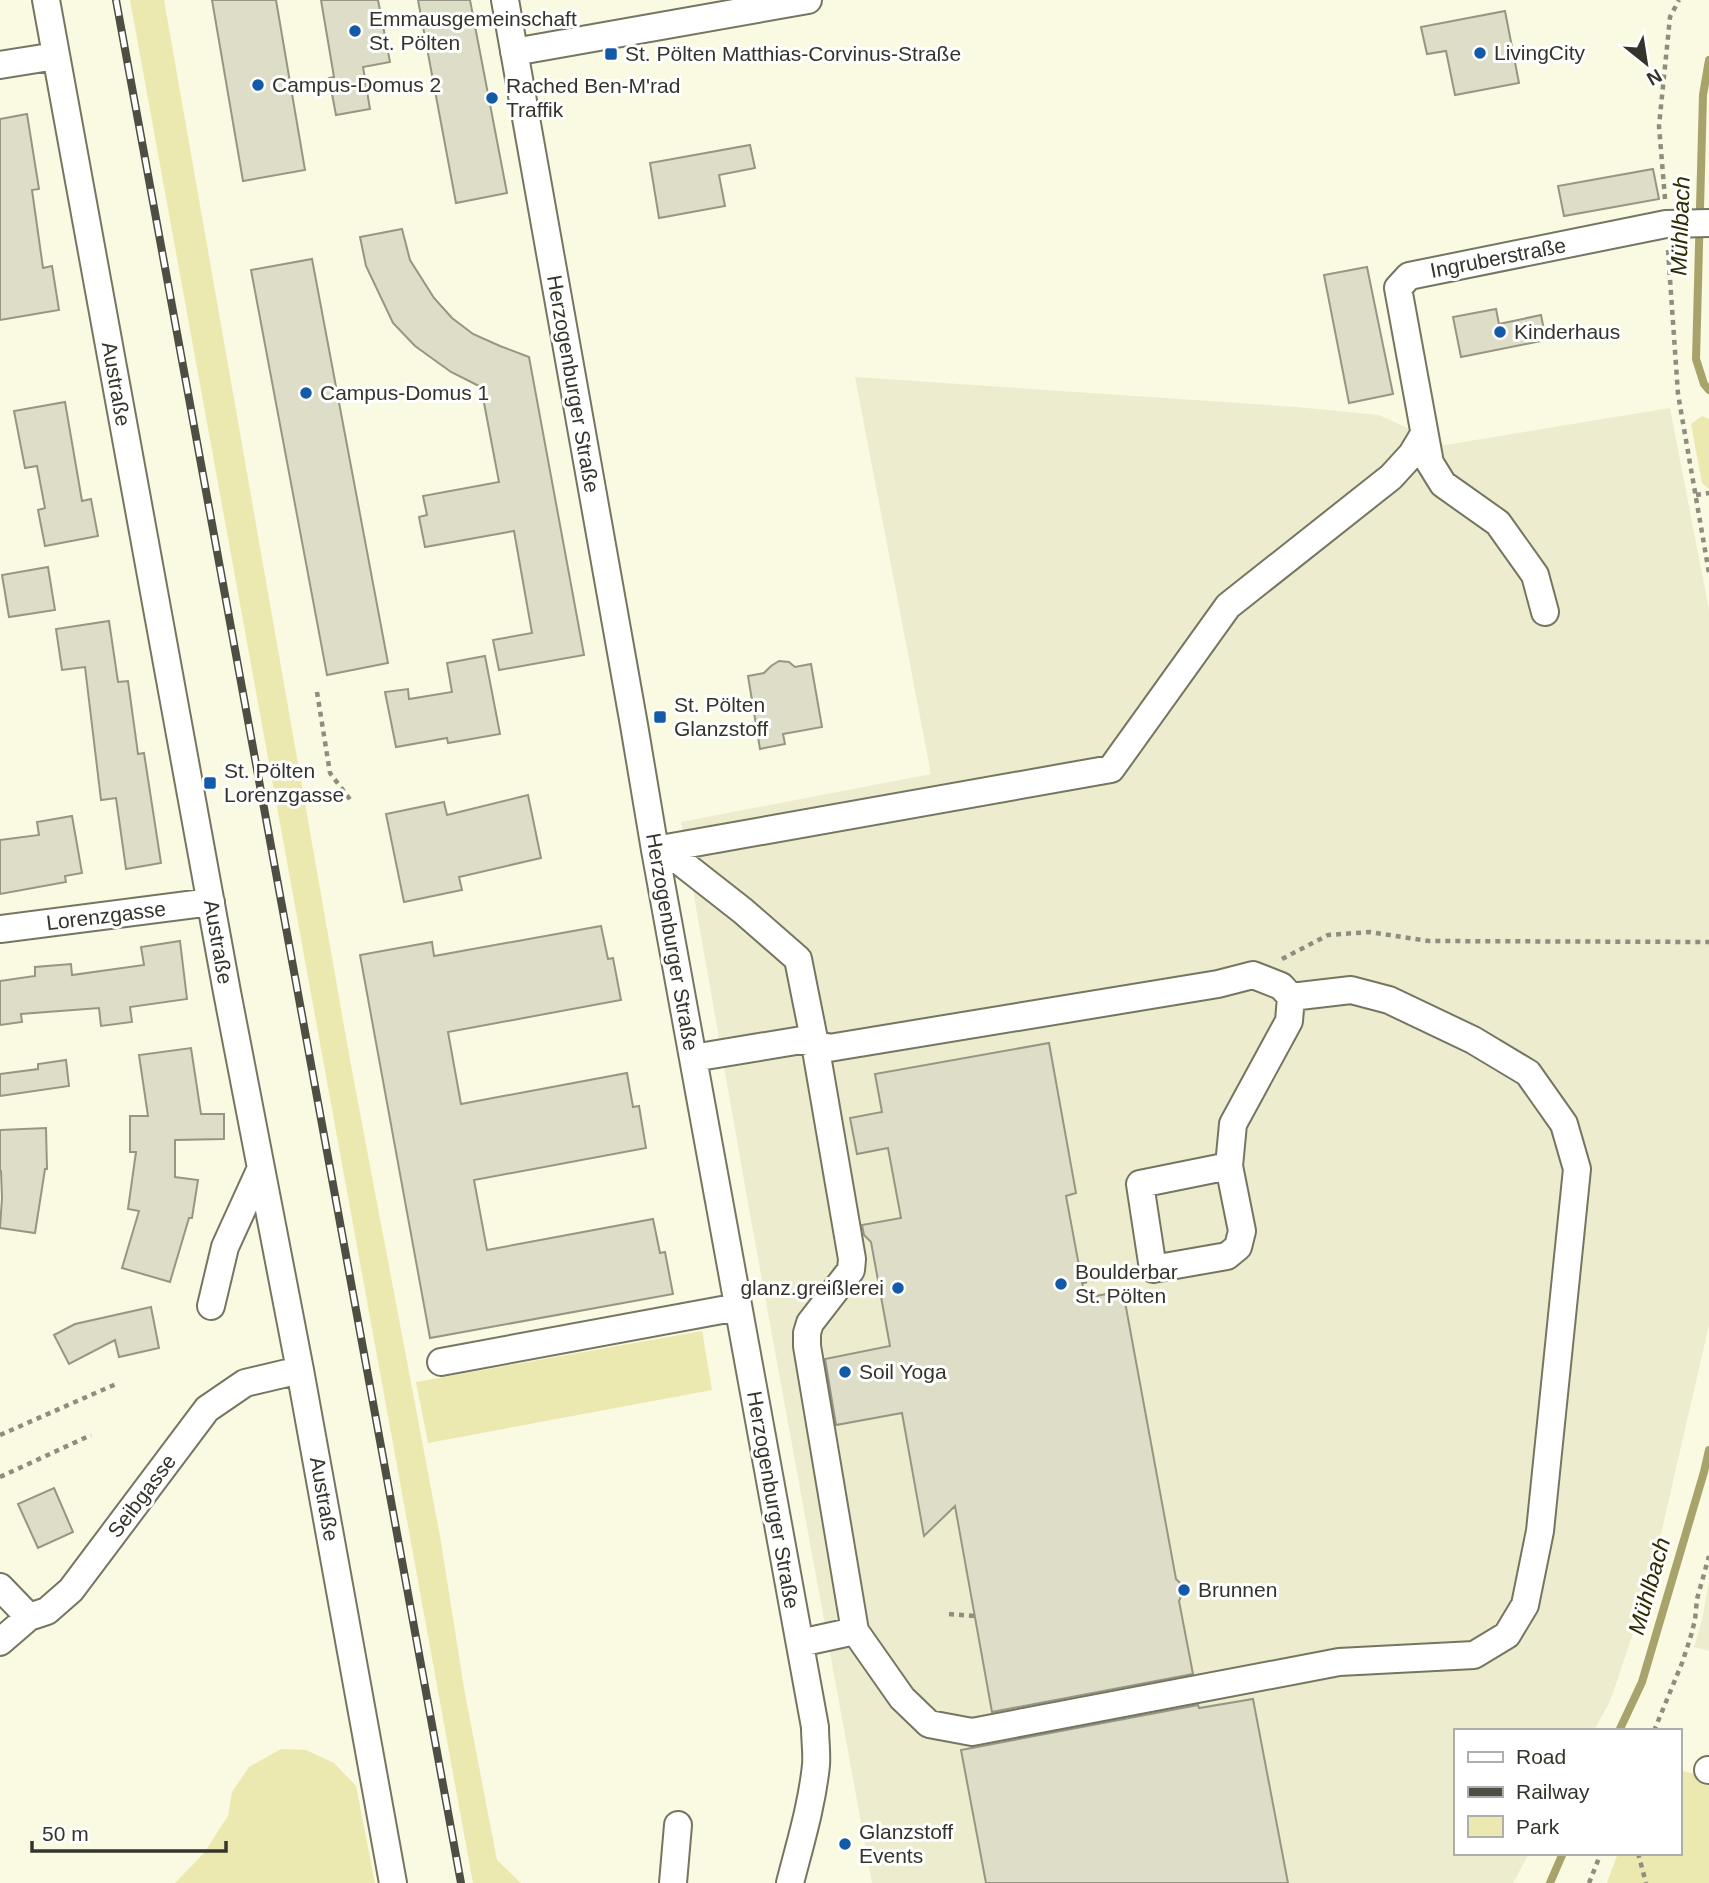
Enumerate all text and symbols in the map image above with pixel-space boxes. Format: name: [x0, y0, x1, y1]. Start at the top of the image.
place label: Emmausgemeinschaft St. Pölten: [369, 7, 577, 54]
marker: Emmausgemeinschaft St. Pölten: [347, 23, 363, 39]
north arrow: [1611, 28, 1681, 98]
place label: LivingCity: [1494, 41, 1586, 64]
place label: St. Pölten Matthias-Corvinus-Straße: [625, 42, 961, 65]
marker: LivingCity: [1472, 45, 1488, 61]
marker: St. Pölten Matthias-Corvinus-Straße: [603, 46, 619, 62]
text: N: [1643, 65, 1665, 90]
place label: Campus-Domus 2: [272, 73, 441, 96]
place label: Rached Ben-M'rad Traffik: [506, 74, 680, 121]
marker: Campus-Domus 2: [250, 77, 266, 93]
marker: Rached Ben-M'rad Traffik: [484, 90, 500, 106]
water label: Mühlbach: [1665, 176, 1695, 276]
street label: Ingruberstraße: [1428, 233, 1568, 282]
street label: Herzogenburger Straße: [543, 273, 604, 495]
place label: Kinderhaus: [1514, 320, 1620, 343]
marker: Kinderhaus: [1492, 324, 1508, 340]
street label: Austraße: [98, 340, 135, 428]
place label: Campus-Domus 1: [320, 381, 489, 404]
marker: Campus-Domus 1: [298, 385, 314, 401]
place label: St. Pölten Glanzstoff: [674, 693, 768, 740]
marker: St. Pölten Glanzstoff: [652, 709, 668, 725]
place label: St. Pölten Lorenzgasse: [224, 759, 344, 806]
marker: St. Pölten Lorenzgasse: [202, 775, 218, 791]
street label: Herzogenburger Straße: [642, 831, 703, 1053]
street label: Lorenzgasse: [45, 897, 167, 934]
street label: Austraße: [200, 898, 237, 986]
place label: Boulderbar St. Pölten: [1075, 1260, 1178, 1307]
place label: glanz.greißlerei: [740, 1276, 884, 1299]
marker: Boulderbar St. Pölten: [1053, 1276, 1069, 1292]
marker: glanz.greißlerei: [890, 1280, 906, 1296]
place label: Soil Yoga: [859, 1360, 947, 1383]
marker: Soil Yoga: [837, 1364, 853, 1380]
street label: Herzogenburger Straße: [743, 1389, 804, 1611]
street label: Seibgasse: [103, 1450, 180, 1542]
street label: Austraße: [306, 1455, 343, 1543]
water label: Mühlbach: [1623, 1534, 1675, 1638]
place label: Brunnen: [1198, 1578, 1277, 1601]
marker: Brunnen: [1176, 1582, 1192, 1598]
legend: [1454, 1729, 1681, 1855]
text: Road: [1516, 1745, 1566, 1768]
text: Railway: [1516, 1780, 1590, 1803]
scale bar: [32, 1810, 226, 1854]
text: Park: [1516, 1815, 1560, 1838]
place label: Glanzstoff Events: [859, 1820, 953, 1867]
text: 50 m: [42, 1822, 89, 1845]
marker: Glanzstoff Events: [837, 1836, 853, 1852]

